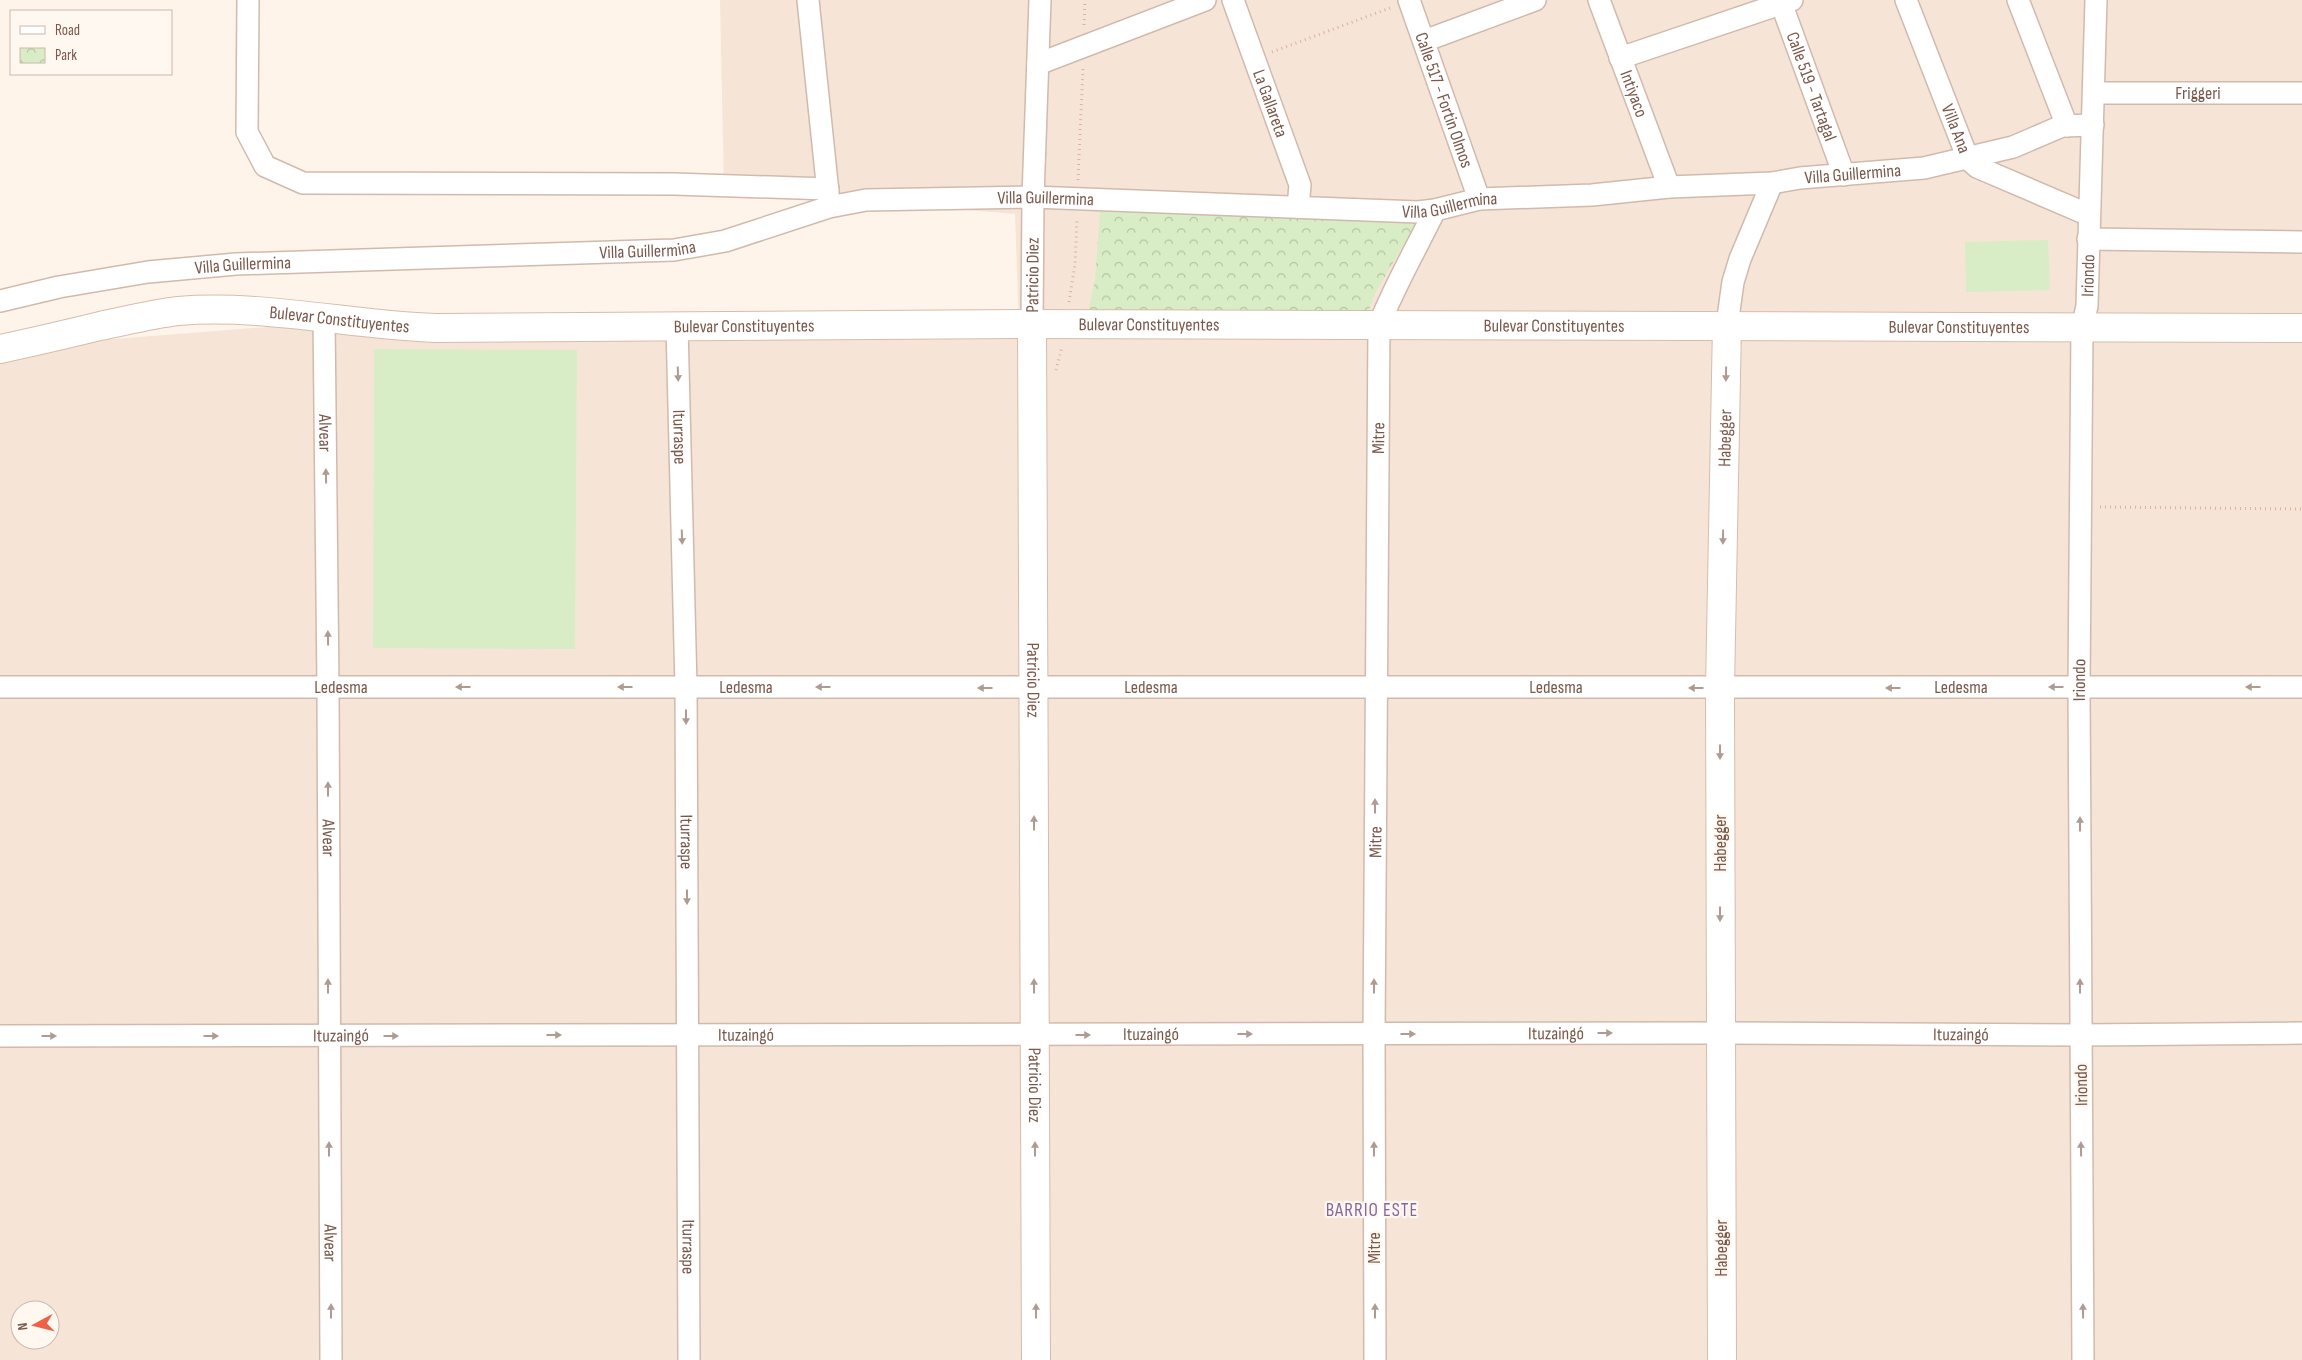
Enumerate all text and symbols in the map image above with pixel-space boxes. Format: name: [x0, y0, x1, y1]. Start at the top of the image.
legend: [10, 10, 172, 75]
text: Road: [55, 21, 80, 40]
street label: Calle 519 - Tartagal: [1782, 29, 1841, 144]
street label: Calle 517 - Fortin Olmos: [1410, 30, 1477, 171]
text: Park: [55, 46, 77, 65]
street label: La Gallareta: [1248, 67, 1292, 140]
street label: Intiyaco: [1615, 67, 1652, 120]
street label: Friggeri: [2175, 83, 2221, 104]
street label: Villa Ana: [1937, 101, 1975, 156]
street label: Villa Guillermina: [1804, 160, 1902, 189]
street label: Villa Guillermina: [997, 187, 1094, 210]
street label: Villa Guillermina: [1402, 188, 1498, 223]
street label: Villa Guillermina: [599, 236, 697, 263]
street label: Patricio Diez: [1022, 237, 1044, 313]
street label: Villa Guillermina: [194, 252, 291, 279]
street label: Iriondo: [2077, 254, 2100, 297]
street label: Bulevar Constituyentes: [268, 302, 410, 338]
street label: Bulevar Constituyentes: [1079, 314, 1219, 336]
street label: Bulevar Constituyentes: [674, 315, 815, 337]
street label: Bulevar Constituyentes: [1484, 315, 1624, 337]
street label: Bulevar Constituyentes: [1889, 317, 2029, 338]
one-way arrow: [1722, 366, 1730, 382]
one-way arrow: [674, 367, 682, 383]
street label: Iturraspe: [668, 409, 690, 465]
street label: Habegger: [1714, 409, 1736, 467]
street label: Alvear: [314, 413, 335, 452]
street label: Mitre: [1368, 422, 1389, 454]
one-way arrow: [322, 468, 330, 484]
one-way arrow: [679, 529, 687, 545]
one-way arrow: [1719, 529, 1727, 545]
one-way arrow: [324, 630, 332, 646]
street label: Patricio Diez: [1022, 642, 1044, 718]
street label: Iriondo: [2069, 659, 2090, 701]
street label: Ledesma: [314, 677, 368, 698]
street label: Ledesma: [719, 677, 773, 698]
street label: Ledesma: [1124, 677, 1178, 698]
street label: Ledesma: [1529, 677, 1583, 698]
street label: Ledesma: [1934, 677, 1988, 698]
one-way arrow: [455, 683, 471, 691]
one-way arrow: [617, 683, 633, 691]
one-way arrow: [815, 683, 831, 691]
one-way arrow: [2048, 683, 2064, 691]
one-way arrow: [2245, 683, 2261, 691]
one-way arrow: [977, 684, 993, 692]
one-way arrow: [1688, 684, 1704, 692]
one-way arrow: [1885, 684, 1901, 692]
one-way arrow: [682, 709, 690, 725]
one-way arrow: [1716, 744, 1724, 760]
one-way arrow: [324, 781, 332, 797]
one-way arrow: [1371, 798, 1379, 814]
street label: Iturraspe: [676, 814, 697, 869]
street label: Habegger: [1710, 814, 1731, 872]
one-way arrow: [1030, 815, 1038, 831]
one-way arrow: [2076, 816, 2084, 832]
street label: Alvear: [318, 818, 339, 857]
street label: Mitre: [1365, 826, 1386, 858]
one-way arrow: [683, 889, 691, 905]
one-way arrow: [1716, 906, 1724, 922]
one-way arrow: [324, 978, 332, 994]
one-way arrow: [1030, 978, 1038, 994]
one-way arrow: [1370, 978, 1378, 994]
one-way arrow: [2076, 978, 2084, 994]
street label: Ituzaingó: [1528, 1023, 1584, 1044]
street label: Ituzaingó: [1123, 1024, 1179, 1045]
street label: Ituzaingó: [1933, 1024, 1989, 1045]
street label: Ituzaingó: [313, 1025, 369, 1046]
street label: Ituzaingó: [718, 1025, 774, 1046]
one-way arrow: [1597, 1029, 1613, 1037]
one-way arrow: [1237, 1030, 1253, 1038]
one-way arrow: [1400, 1030, 1416, 1038]
one-way arrow: [546, 1031, 562, 1039]
one-way arrow: [1075, 1031, 1091, 1039]
one-way arrow: [41, 1032, 57, 1040]
one-way arrow: [203, 1032, 219, 1040]
one-way arrow: [383, 1032, 399, 1040]
street label: Patricio Diez: [1024, 1047, 1045, 1123]
street label: Iriondo: [2071, 1064, 2092, 1106]
one-way arrow: [325, 1141, 333, 1157]
one-way arrow: [1031, 1141, 1039, 1157]
one-way arrow: [1370, 1141, 1378, 1157]
one-way arrow: [2077, 1141, 2085, 1157]
district label: BARRIO ESTE: [1326, 1199, 1418, 1222]
street label: Iturraspe: [677, 1219, 699, 1274]
street label: Habegger: [1711, 1219, 1732, 1277]
street label: Alvear: [319, 1223, 341, 1262]
street label: Mitre: [1364, 1232, 1385, 1264]
north arrow: [10, 1300, 60, 1350]
one-way arrow: [327, 1303, 335, 1319]
one-way arrow: [1032, 1303, 1040, 1319]
one-way arrow: [1371, 1303, 1379, 1319]
one-way arrow: [2079, 1303, 2087, 1319]
text: N: [14, 1322, 31, 1331]

